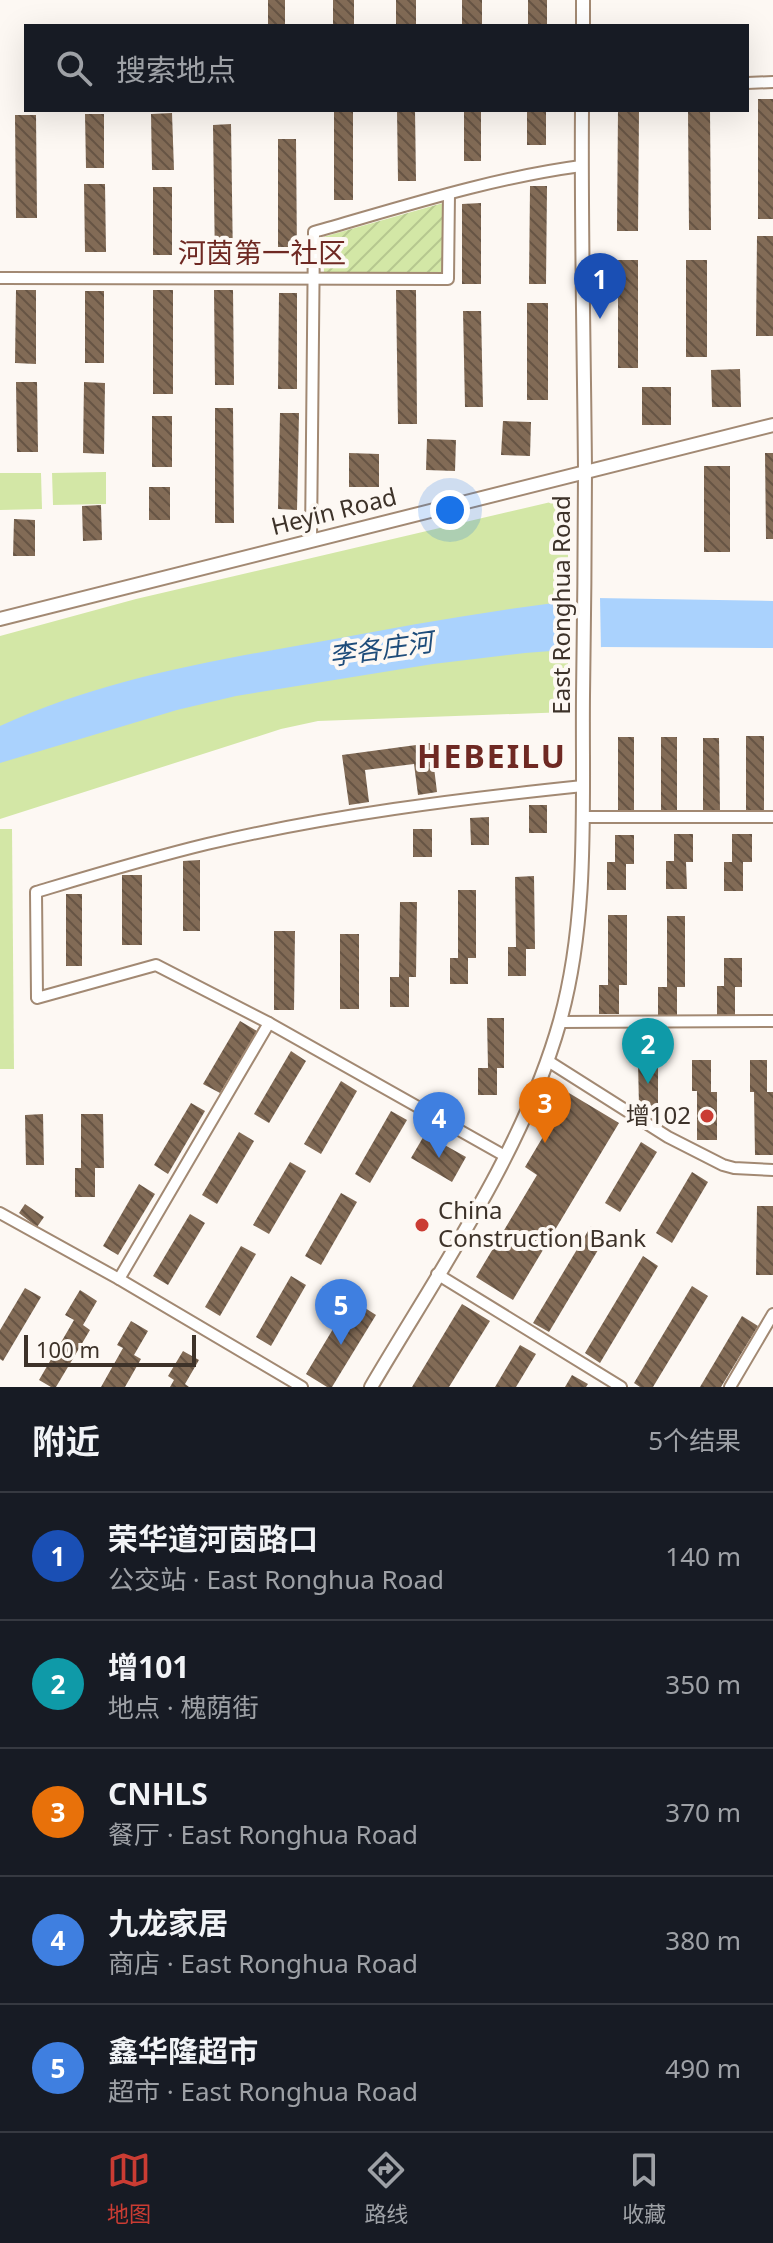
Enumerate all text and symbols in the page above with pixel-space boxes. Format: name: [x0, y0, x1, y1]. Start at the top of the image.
search box: [24, 24, 749, 112]
icon: search: [52, 46, 96, 90]
text: 搜索地点: [116, 49, 236, 90]
district label: 河茵第一社区: [178, 233, 346, 271]
pin: 1: [574, 253, 626, 319]
street label: Heyin Road: [268, 479, 400, 542]
your location: [430, 490, 470, 530]
street label: East Ronghua Road: [544, 495, 577, 715]
water label: 李各庄河: [327, 622, 440, 673]
district label: HEBEILU: [417, 734, 567, 777]
pin: 2: [622, 1018, 674, 1084]
pin: 3: [519, 1077, 571, 1143]
pin: 4: [413, 1092, 465, 1158]
place label: 增102: [626, 1098, 691, 1131]
marker: 增102: [698, 1107, 716, 1125]
place label: China Construction Bank: [438, 1193, 646, 1254]
marker: China Construction Bank: [413, 1216, 431, 1234]
pin: 5: [315, 1279, 367, 1345]
scale bar: [24, 1331, 196, 1367]
text: 100 m: [36, 1334, 100, 1364]
text: 附近: [32, 1418, 100, 1464]
text: 5个结果: [648, 1422, 741, 1458]
text: 荣华道河茵路口: [108, 1518, 318, 1559]
text: 1: [51, 1538, 65, 1574]
text: 140 m: [665, 1538, 741, 1574]
text: 公交站 · East Ronghua Road: [108, 1561, 444, 1597]
text: 增101: [108, 1646, 189, 1687]
text: 2: [51, 1666, 65, 1702]
text: 350 m: [665, 1666, 741, 1702]
text: 地点 · 槐荫街: [108, 1689, 259, 1725]
text: CNHLS: [108, 1773, 208, 1814]
text: 3: [51, 1794, 65, 1830]
text: 370 m: [665, 1794, 741, 1830]
text: 餐厅 · East Ronghua Road: [108, 1816, 418, 1852]
text: 九龙家居: [108, 1902, 228, 1943]
text: 4: [51, 1922, 65, 1958]
text: 380 m: [665, 1922, 741, 1958]
text: 商店 · East Ronghua Road: [108, 1945, 418, 1981]
text: 鑫华隆超市: [108, 2030, 258, 2071]
text: 5: [51, 2050, 65, 2086]
text: 490 m: [665, 2050, 741, 2086]
text: 超市 · East Ronghua Road: [108, 2073, 418, 2109]
tab: 地图: [107, 2148, 151, 2228]
tab: 路线: [364, 2148, 408, 2228]
tab: 收藏: [622, 2148, 666, 2228]

